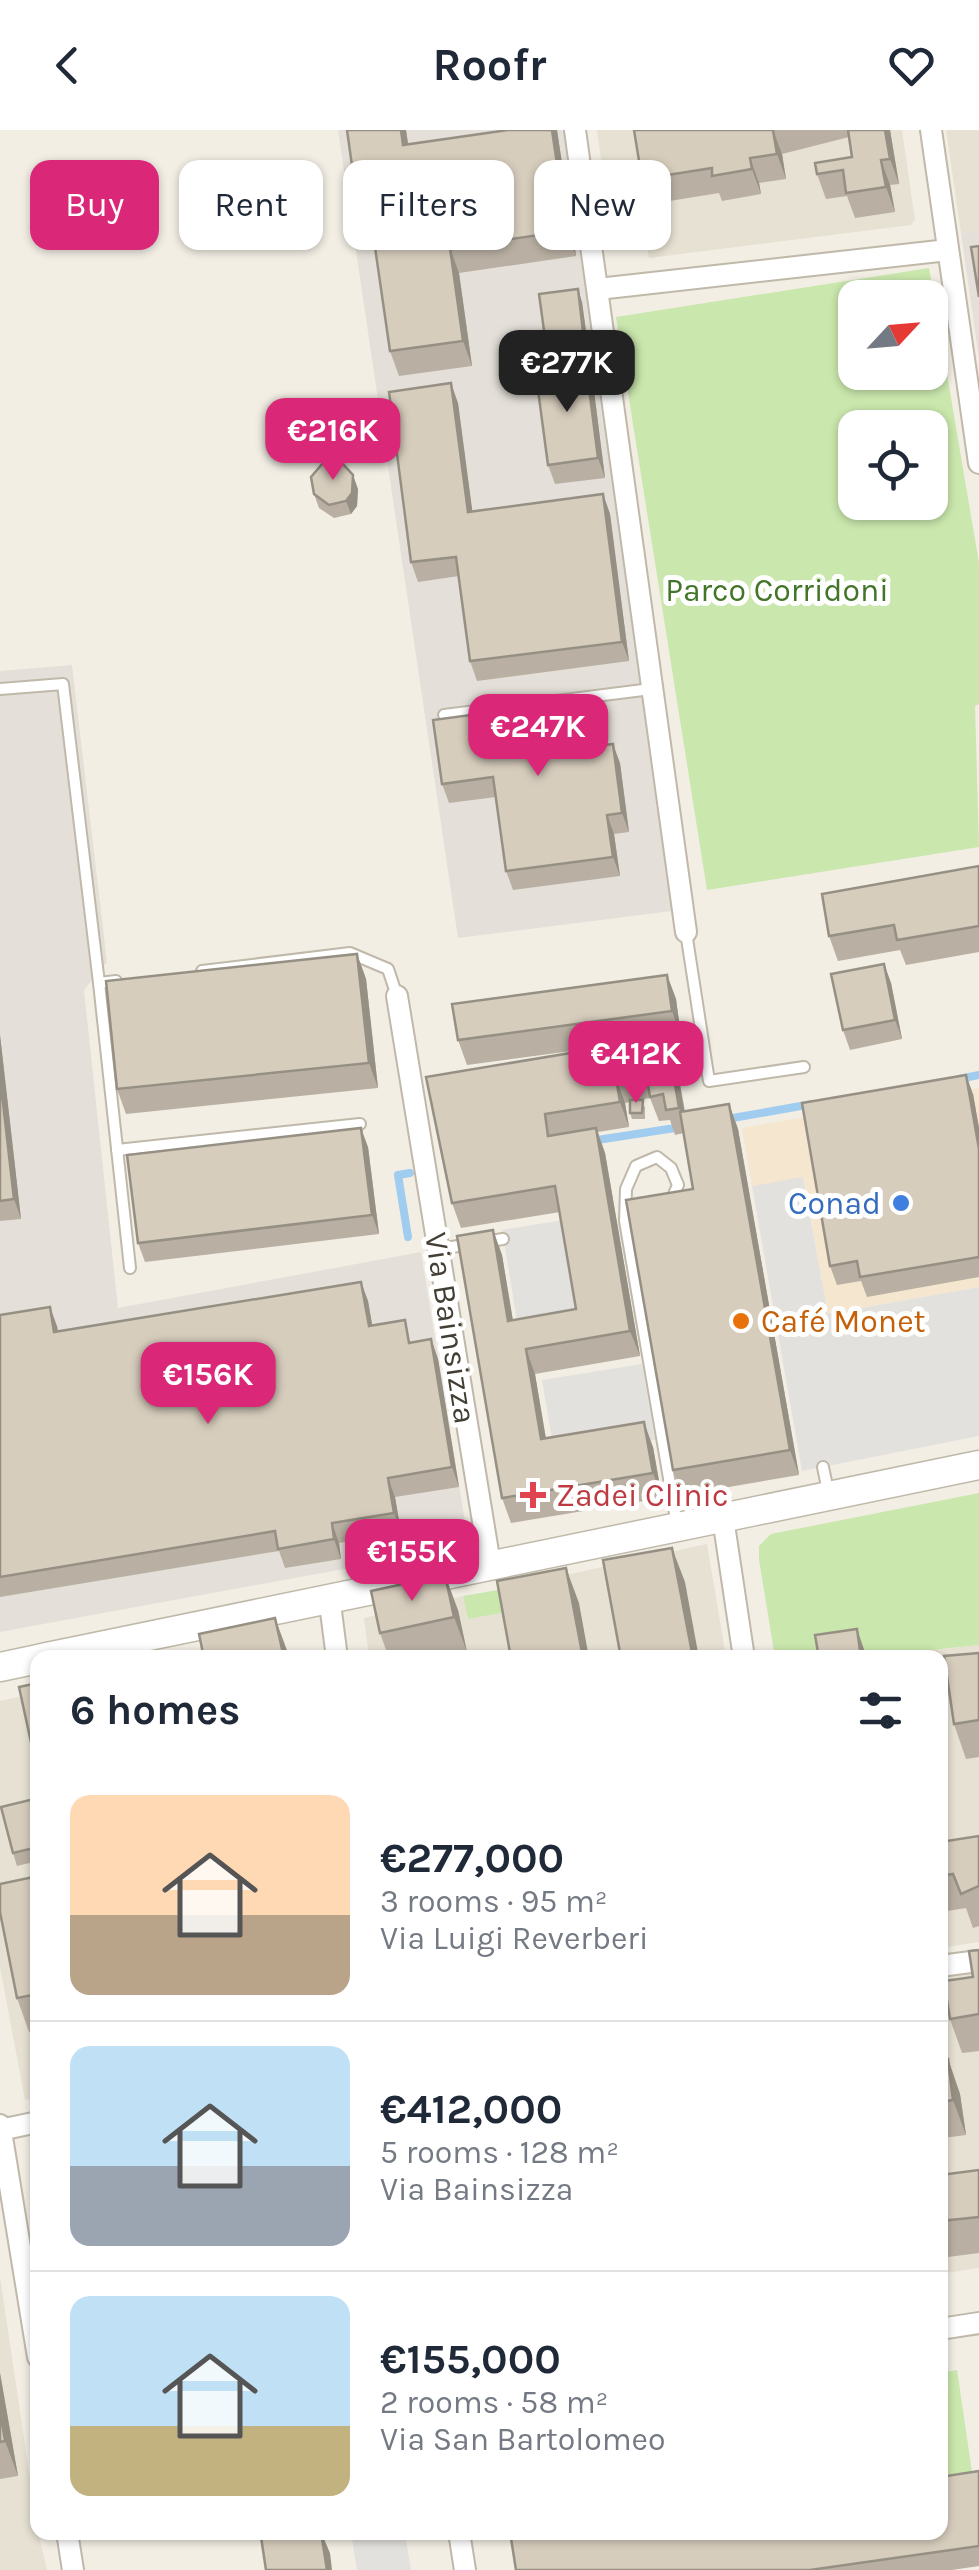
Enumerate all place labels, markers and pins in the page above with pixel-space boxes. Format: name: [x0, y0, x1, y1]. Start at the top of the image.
pin: €277K: [497, 330, 637, 415]
pin: €216K: [263, 398, 403, 483]
pin: €247K: [468, 694, 608, 779]
pin: €412K: [566, 1021, 706, 1106]
place label: Conad: [788, 1185, 881, 1222]
marker: Conad: [890, 1192, 912, 1214]
place label: Café Monet: [761, 1303, 926, 1340]
marker: Café Monet: [730, 1310, 752, 1332]
pin: €156K: [138, 1342, 278, 1427]
place label: Zadei Clinic: [556, 1477, 729, 1514]
marker: Zadei Clinic: [520, 1482, 546, 1508]
pin: €155K: [342, 1519, 482, 1604]

